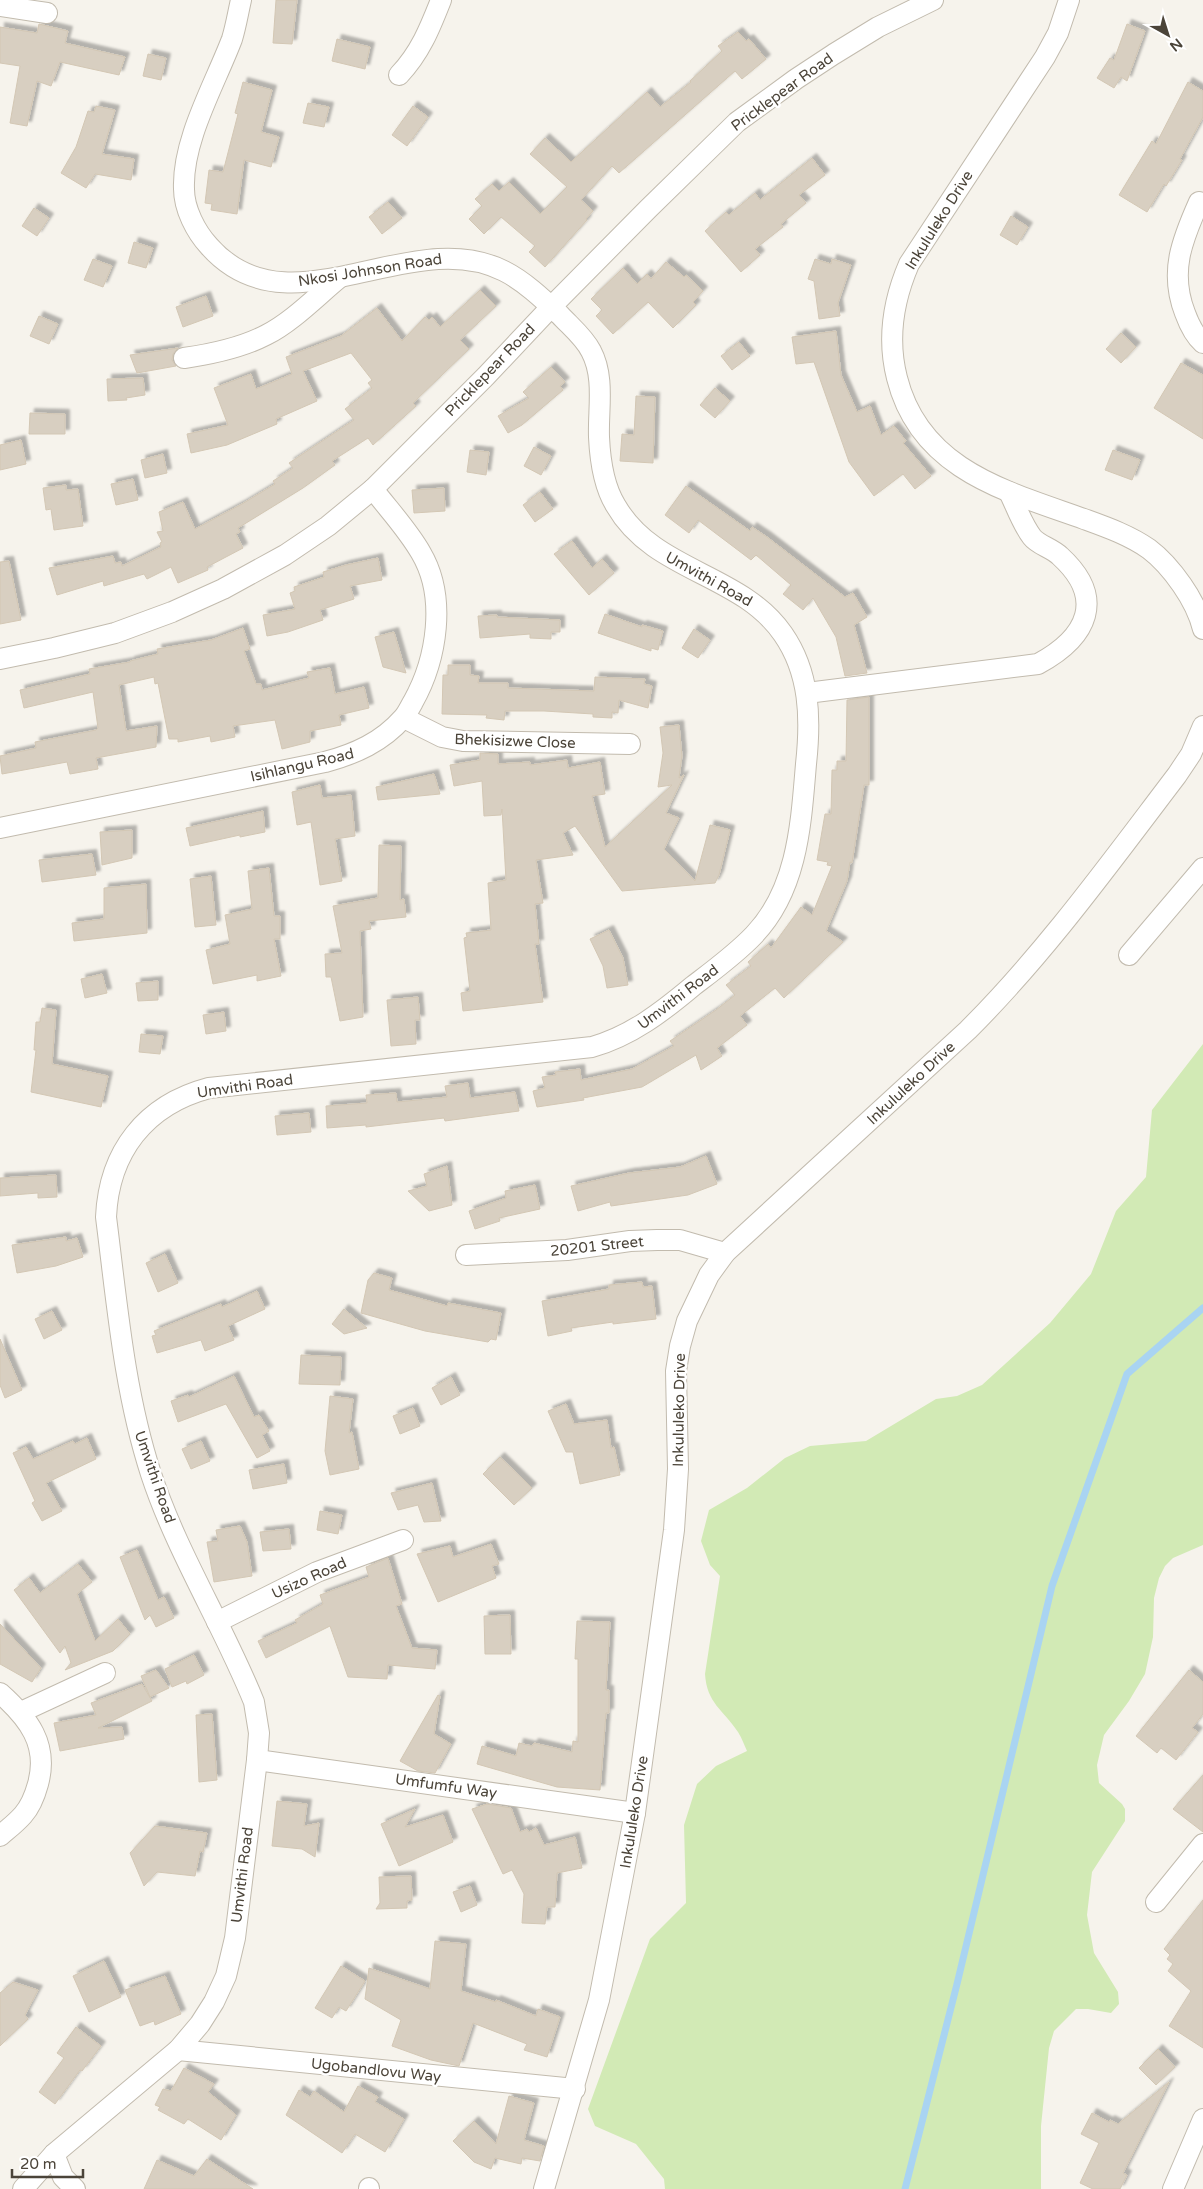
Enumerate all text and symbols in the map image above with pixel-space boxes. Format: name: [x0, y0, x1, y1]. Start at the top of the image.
north arrow: [1143, 10, 1193, 60]
text: N: [1166, 35, 1186, 55]
street label: Pricklepear Road: [728, 49, 836, 135]
street label: Inkululeko Drive: [901, 167, 977, 273]
street label: Nkosi Johnson Road: [297, 250, 443, 290]
street label: Pricklepear Road: [441, 320, 539, 420]
street label: Umvithi Road: [662, 548, 756, 610]
street label: Bhekisizwe Close: [454, 730, 576, 752]
street label: Isihlangu Road: [248, 744, 356, 786]
street label: Umvithi Road: [634, 961, 722, 1033]
street label: Inkululeko Drive: [863, 1038, 959, 1128]
street label: Umvithi Road: [196, 1070, 294, 1102]
street label: 20201 Street: [549, 1232, 645, 1260]
street label: Inkululeko Drive: [669, 1353, 689, 1467]
street label: Umvithi Road: [131, 1428, 179, 1526]
street label: Usizo Road: [269, 1553, 349, 1603]
street label: Inkululeko Drive: [616, 1754, 652, 1870]
street label: Umfumfu Way: [394, 1770, 498, 1802]
street label: Umvithi Road: [227, 1826, 257, 1924]
street label: Ugobandlovu Way: [310, 2054, 442, 2086]
scale bar: [12, 2146, 84, 2178]
text: 20 m: [20, 2155, 57, 2173]

